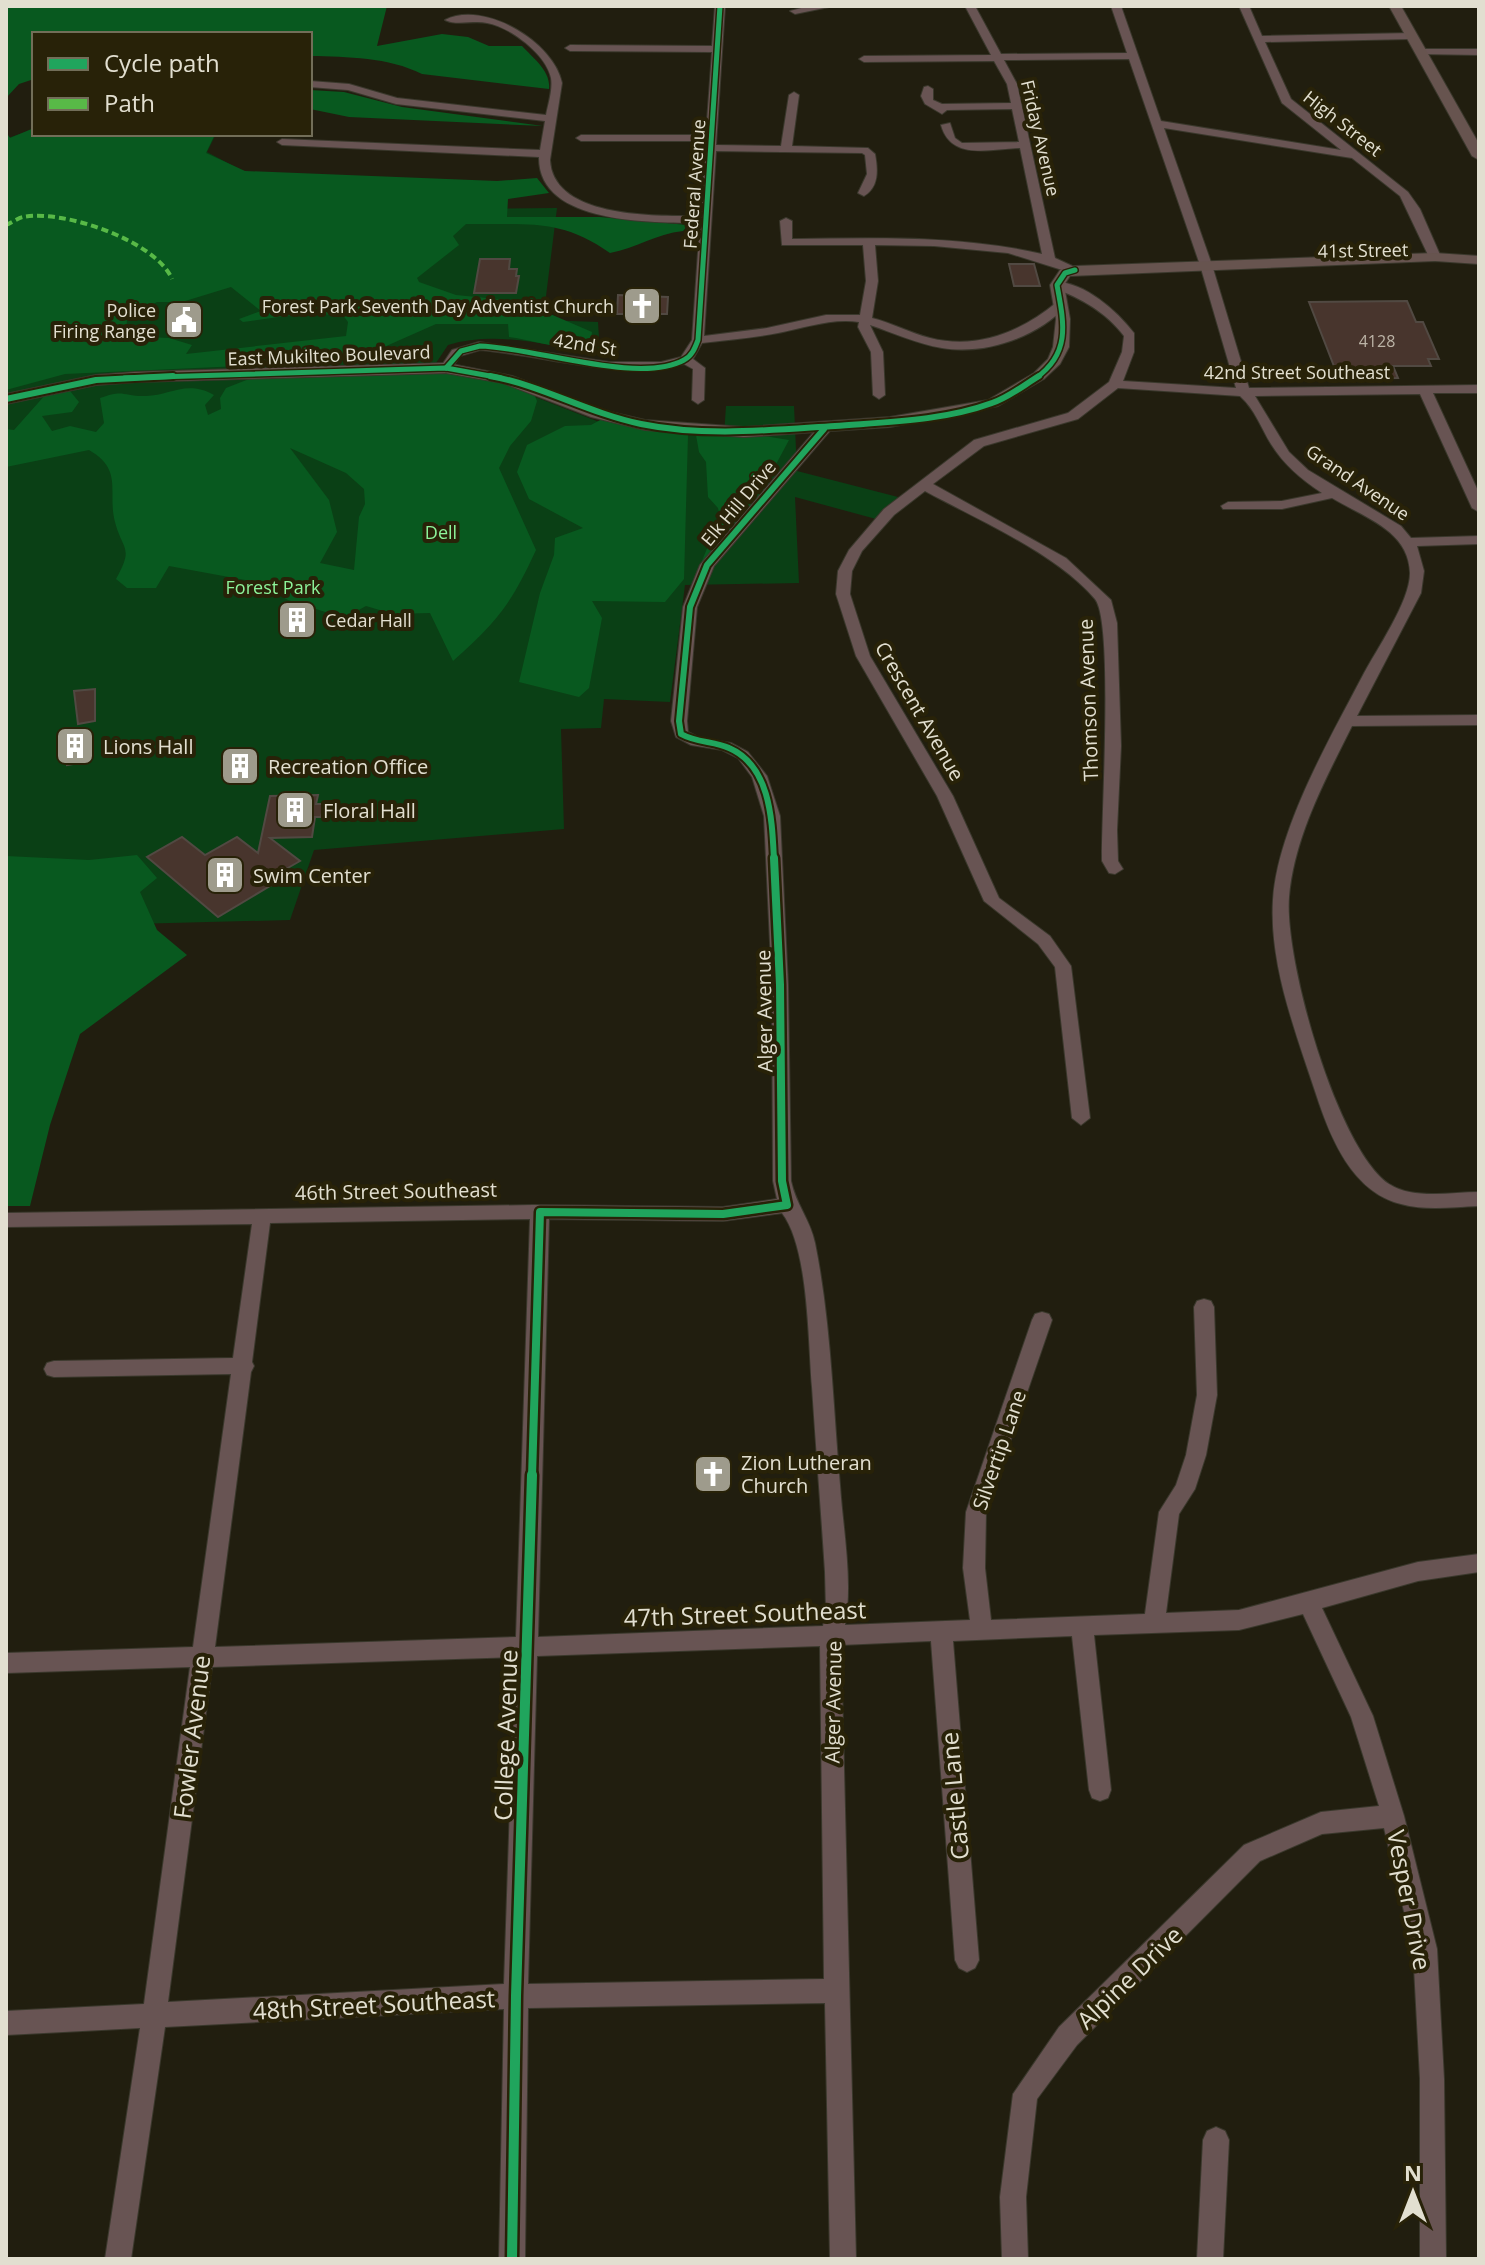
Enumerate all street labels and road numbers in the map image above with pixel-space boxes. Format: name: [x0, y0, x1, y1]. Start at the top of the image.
street label: Friday Avenue: [1016, 78, 1066, 198]
street label: High Street: [1299, 85, 1387, 161]
street label: Federal Avenue: [678, 118, 710, 250]
street label: 41st Street: [1318, 237, 1408, 263]
street label: 42nd St: [552, 327, 618, 361]
street label: East Mukilteo Boulevard: [227, 339, 431, 371]
street label: 42nd Street Southeast: [1204, 360, 1390, 384]
street label: Grand Avenue: [1302, 439, 1414, 525]
street label: Elk Hill Drive: [695, 455, 781, 551]
street label: Thomson Avenue: [1072, 618, 1104, 782]
street label: Crescent Avenue: [869, 636, 971, 786]
street label: Alger Avenue: [749, 949, 779, 1073]
street label: 46th Street Southeast: [295, 1176, 497, 1206]
street label: Silvertip Lane: [966, 1386, 1032, 1514]
street label: 47th Street Southeast: [623, 1592, 867, 1634]
street label: Alger Avenue: [818, 1640, 848, 1764]
street label: College Avenue: [486, 1649, 524, 1821]
street label: Fowler Avenue: [165, 1653, 217, 1821]
street label: Castle Lane: [932, 1731, 976, 1861]
street label: Vesper Drive: [1380, 1827, 1440, 1973]
street label: Alpine Drive: [1069, 1918, 1189, 2036]
street label: 48th Street Southeast: [252, 1981, 496, 2027]

